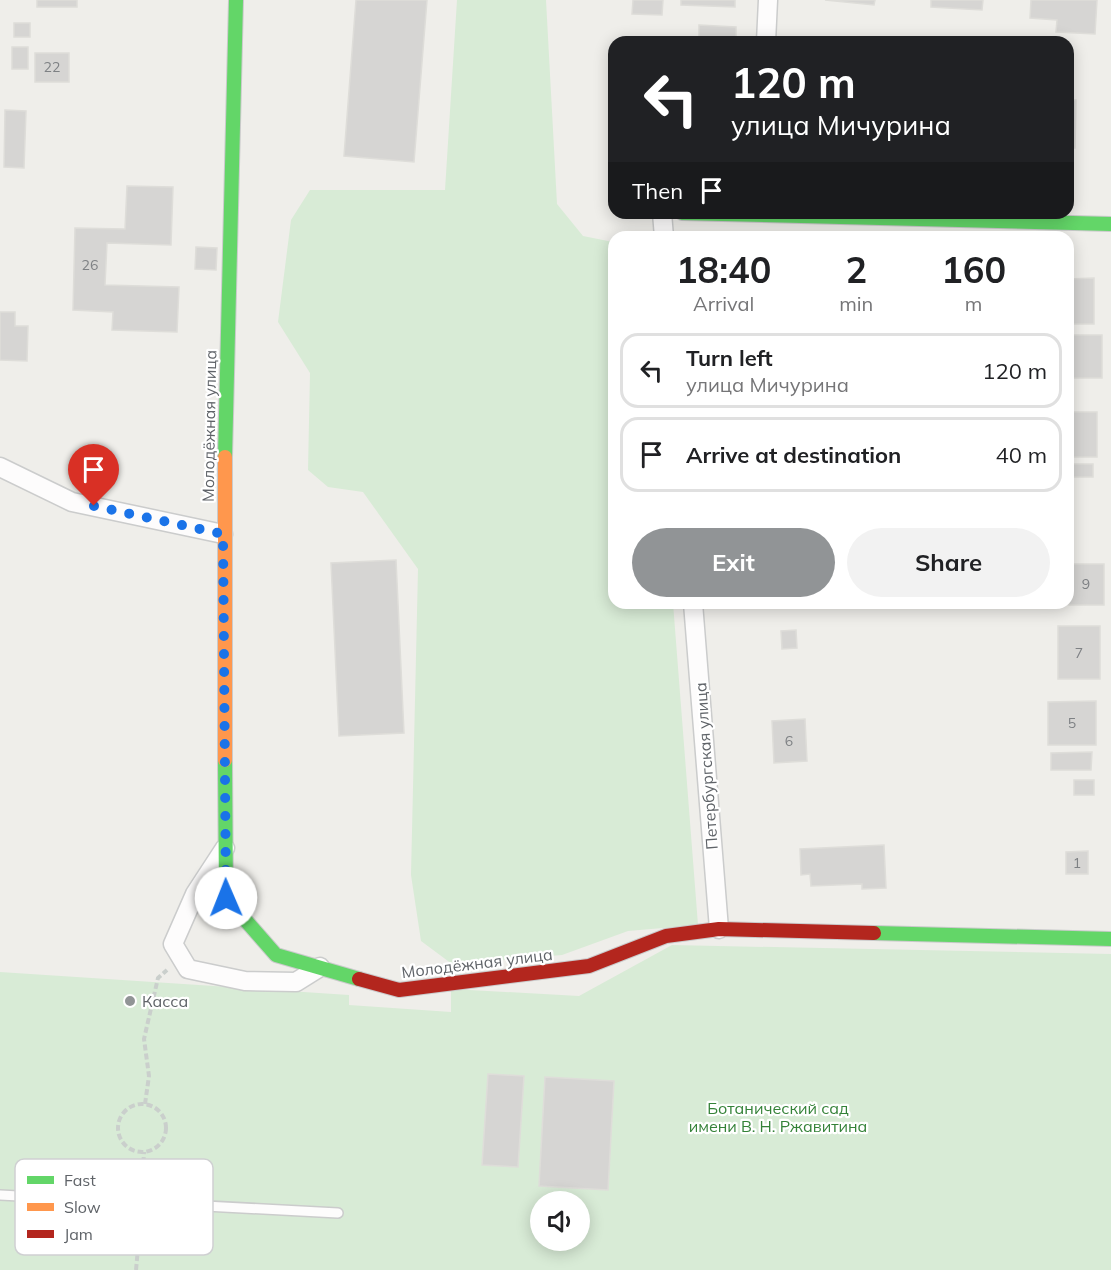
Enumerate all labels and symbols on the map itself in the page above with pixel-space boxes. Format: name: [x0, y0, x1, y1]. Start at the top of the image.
house number: 22: [44, 58, 60, 76]
house number: 26: [82, 256, 98, 274]
street label: Молодёжная улица: [198, 350, 220, 502]
pin: [68, 444, 119, 506]
house number: 9: [1082, 575, 1090, 593]
house number: 7: [1075, 644, 1083, 662]
street label: Петербургская улица: [690, 682, 722, 850]
house number: 5: [1068, 714, 1076, 732]
house number: 6: [785, 732, 793, 750]
house number: 1: [1073, 854, 1081, 872]
position arrow: [194, 866, 258, 930]
street label: Молодёжная улица: [400, 944, 554, 982]
place label: Касса: [142, 991, 188, 1011]
marker: Касса: [123, 994, 137, 1008]
park label: Ботанический сад имени В. Н. Ржавитина: [689, 1098, 867, 1136]
legend: [15, 1159, 213, 1255]
text: Fast: [64, 1170, 96, 1190]
text: Slow: [64, 1197, 101, 1217]
text: Jam: [64, 1224, 93, 1244]

